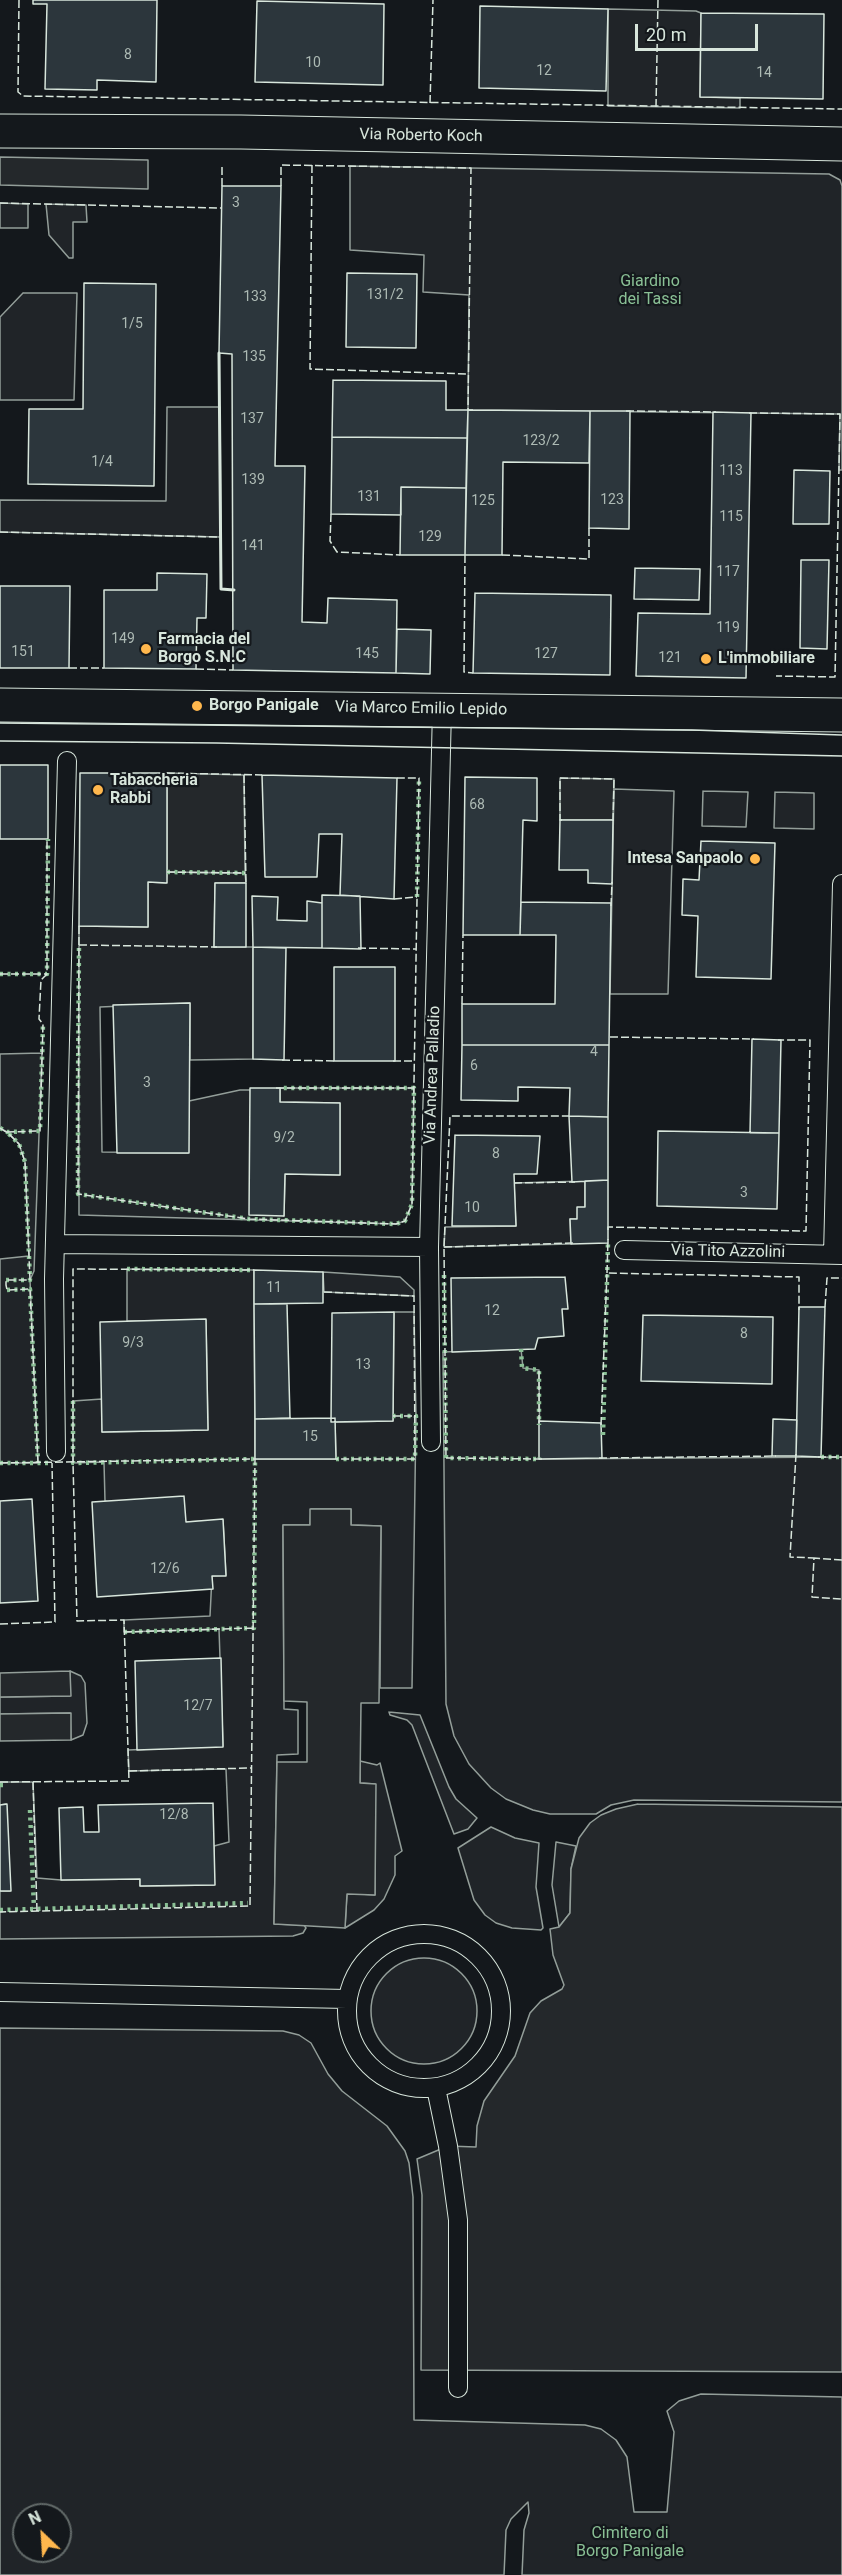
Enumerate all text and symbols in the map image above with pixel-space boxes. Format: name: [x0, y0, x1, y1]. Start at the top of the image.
scale bar: [638, 12, 761, 50]
text: 20 m: [646, 24, 686, 45]
house number: 8: [124, 47, 132, 63]
house number: 10: [305, 55, 321, 71]
house number: 12: [536, 63, 552, 79]
house number: 14: [756, 65, 772, 81]
street label: Via Roberto Koch: [359, 125, 483, 147]
house number: 3: [232, 195, 240, 211]
park label: Giardino dei Tassi: [618, 272, 682, 310]
house number: 131/2: [366, 287, 404, 303]
house number: 133: [243, 289, 267, 305]
house number: 1/5: [121, 316, 143, 332]
house number: 135: [242, 349, 266, 365]
house number: 137: [240, 411, 264, 427]
house number: 123/2: [522, 433, 560, 449]
house number: 1/4: [91, 454, 113, 470]
house number: 113: [719, 463, 743, 479]
house number: 139: [241, 472, 265, 488]
house number: 131: [357, 489, 381, 505]
house number: 123: [600, 492, 624, 508]
house number: 125: [471, 493, 495, 509]
house number: 115: [719, 509, 743, 525]
house number: 129: [418, 529, 442, 545]
house number: 141: [241, 538, 265, 554]
house number: 117: [716, 564, 740, 580]
house number: 119: [716, 620, 740, 636]
place label: Farmacia del Borgo S.N.C: [158, 630, 250, 668]
house number: 149: [111, 631, 135, 647]
marker: Farmacia del Borgo S.N.C: [139, 642, 153, 656]
house number: 151: [11, 644, 35, 660]
house number: 145: [355, 646, 379, 662]
house number: 127: [534, 646, 558, 662]
place label: L'immobiliare: [718, 649, 815, 669]
house number: 121: [658, 650, 682, 666]
marker: L'immobiliare: [699, 652, 713, 666]
place label: Borgo Panigale: [209, 696, 319, 716]
street label: Via Marco Emilio Lepido: [335, 698, 507, 720]
marker: Borgo Panigale: [190, 699, 204, 713]
place label: Tabaccheria Rabbi: [110, 771, 198, 809]
marker: Tabaccheria Rabbi: [91, 783, 105, 797]
house number: 68: [469, 797, 485, 813]
place label: Intesa Sanpaolo: [627, 849, 743, 869]
marker: Intesa Sanpaolo: [748, 852, 762, 866]
street label: Via Andrea Palladio: [421, 1005, 445, 1145]
house number: 4: [590, 1044, 598, 1060]
house number: 6: [470, 1058, 478, 1074]
house number: 3: [143, 1075, 151, 1091]
house number: 9/2: [273, 1130, 295, 1146]
house number: 8: [492, 1146, 500, 1162]
house number: 3: [740, 1185, 748, 1201]
house number: 10: [464, 1200, 480, 1216]
street label: Via Tito Azzolini: [671, 1241, 785, 1263]
house number: 11: [266, 1280, 282, 1296]
house number: 12: [484, 1303, 500, 1319]
house number: 8: [740, 1326, 748, 1342]
house number: 9/3: [122, 1335, 144, 1351]
house number: 13: [355, 1357, 371, 1373]
house number: 15: [302, 1429, 318, 1445]
house number: 12/6: [150, 1561, 180, 1577]
house number: 12/7: [183, 1698, 213, 1714]
house number: 12/8: [159, 1807, 189, 1823]
north arrow: [12, 2503, 72, 2563]
text: N: [26, 2507, 44, 2529]
park label: Cimitero di Borgo Panigale: [576, 2524, 684, 2562]

